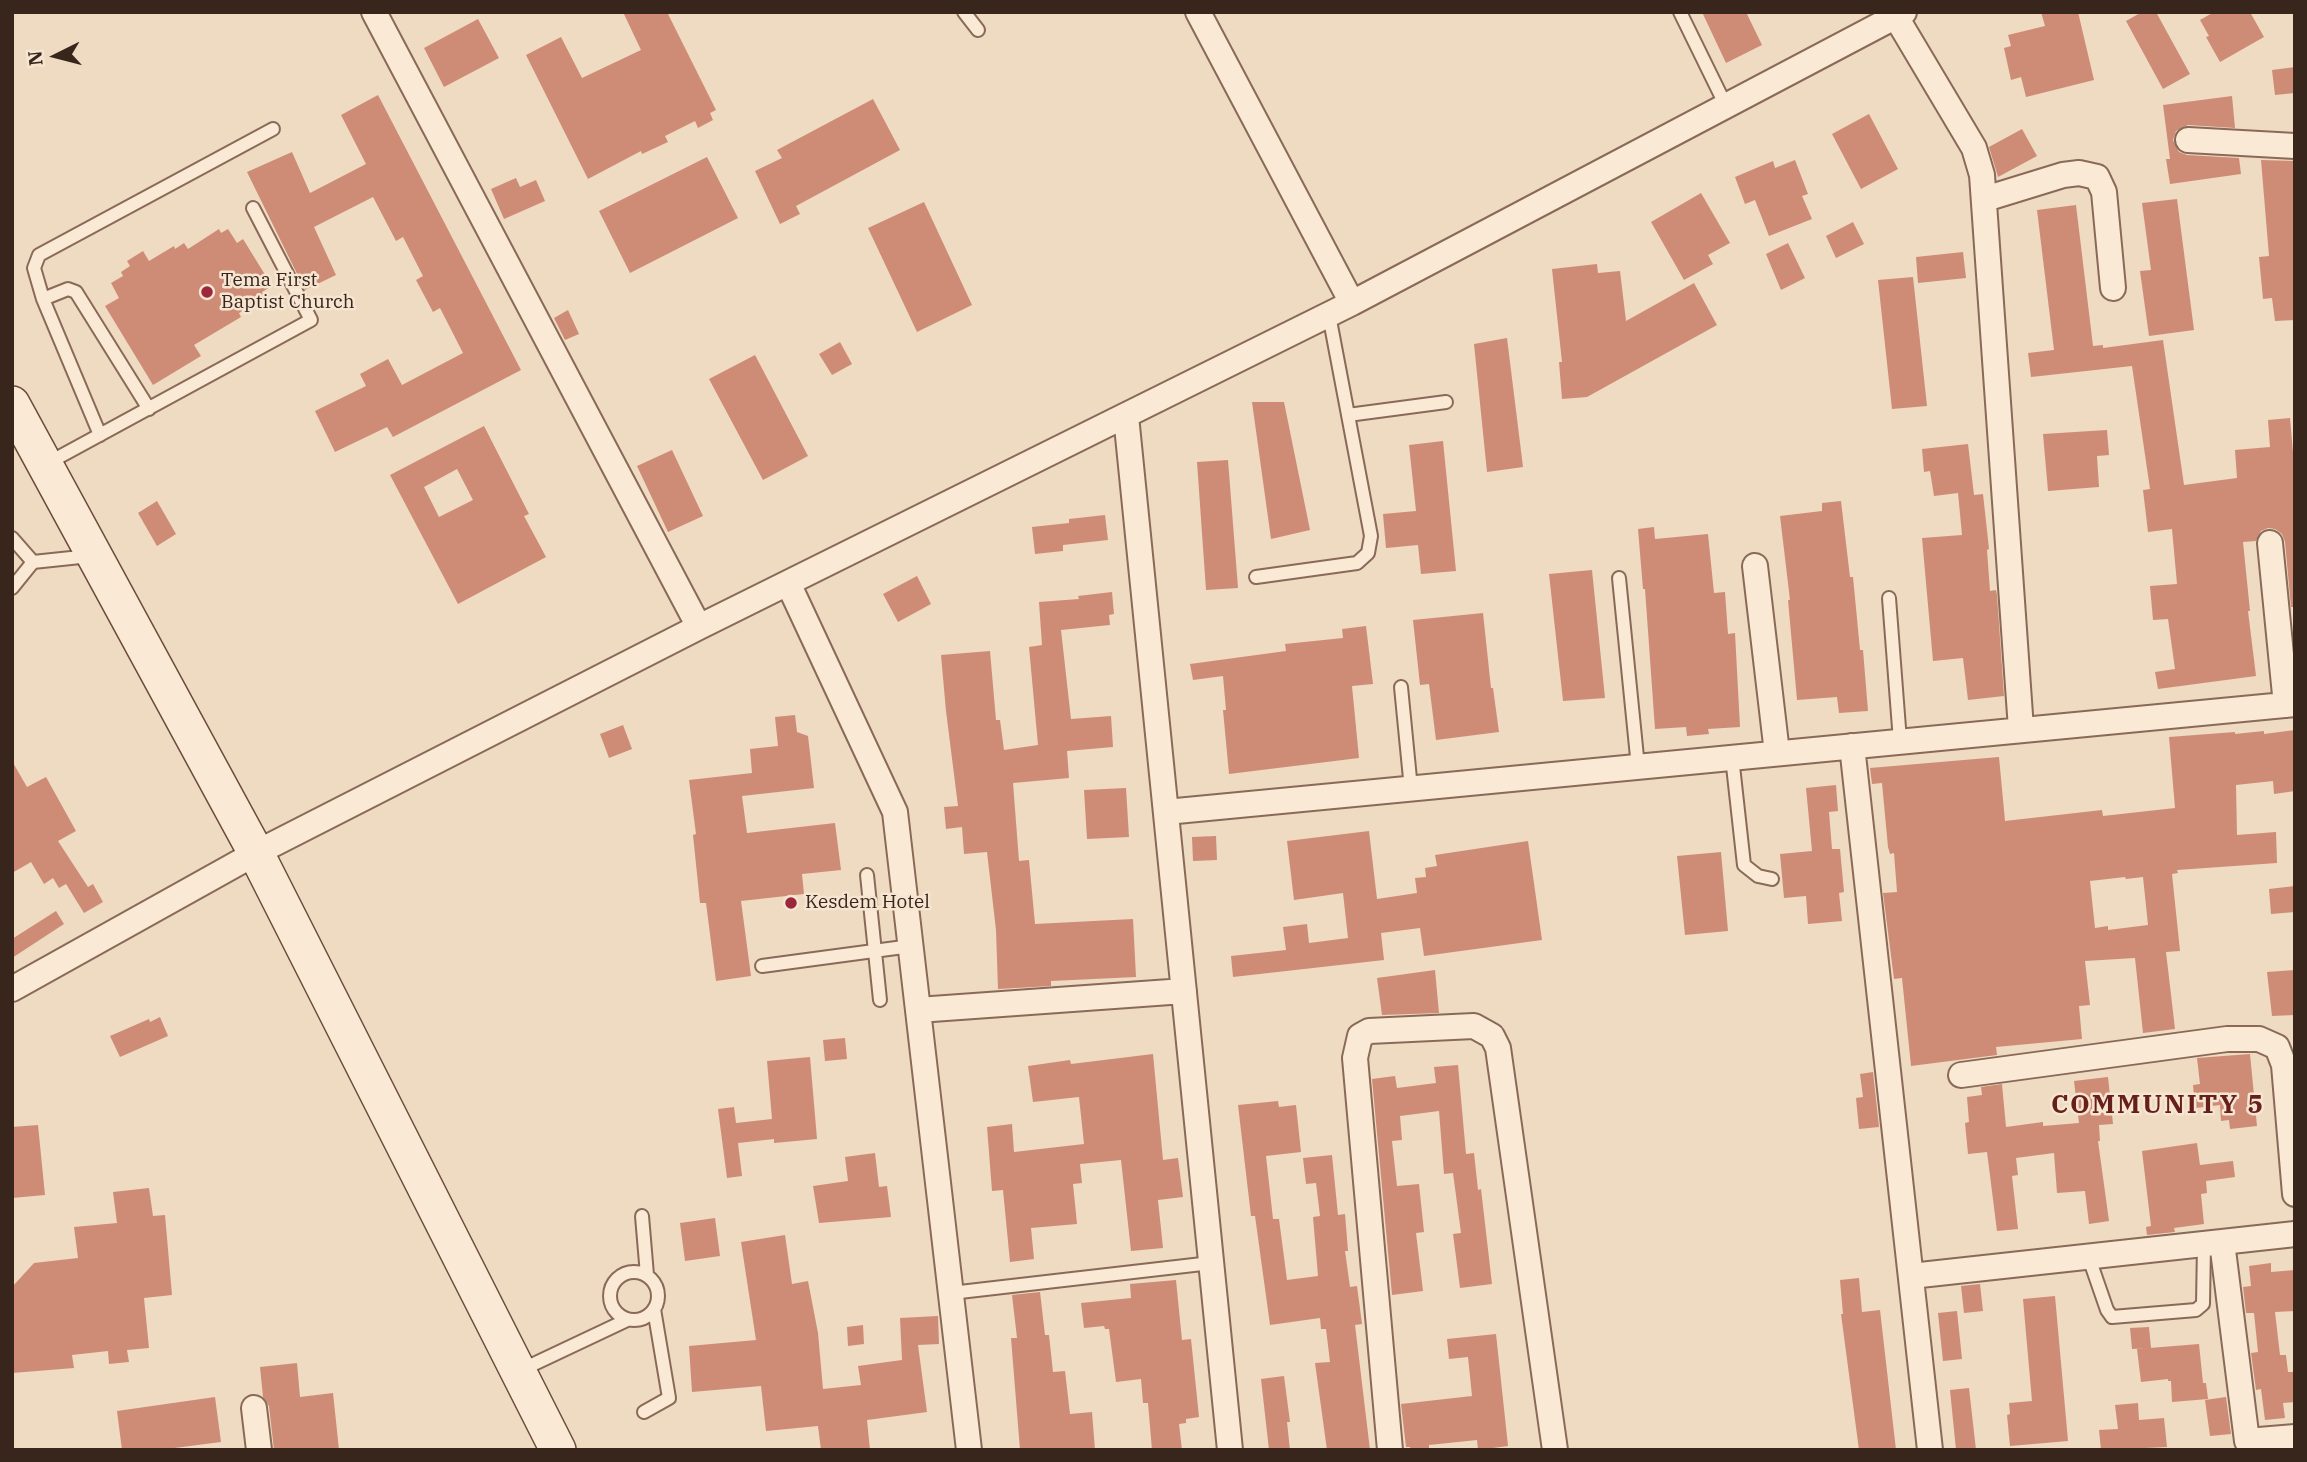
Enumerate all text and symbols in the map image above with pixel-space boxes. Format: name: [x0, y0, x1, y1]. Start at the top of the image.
north arrow: [21, 21, 91, 91]
text: N: [22, 49, 48, 67]
place label: Tema First Baptist Church: [221, 270, 355, 314]
marker: Tema First Baptist Church: [199, 284, 215, 300]
place label: Kesdem Hotel: [805, 892, 930, 914]
marker: Kesdem Hotel: [783, 895, 799, 911]
district label: COMMUNITY 5: [2052, 1089, 2264, 1121]

